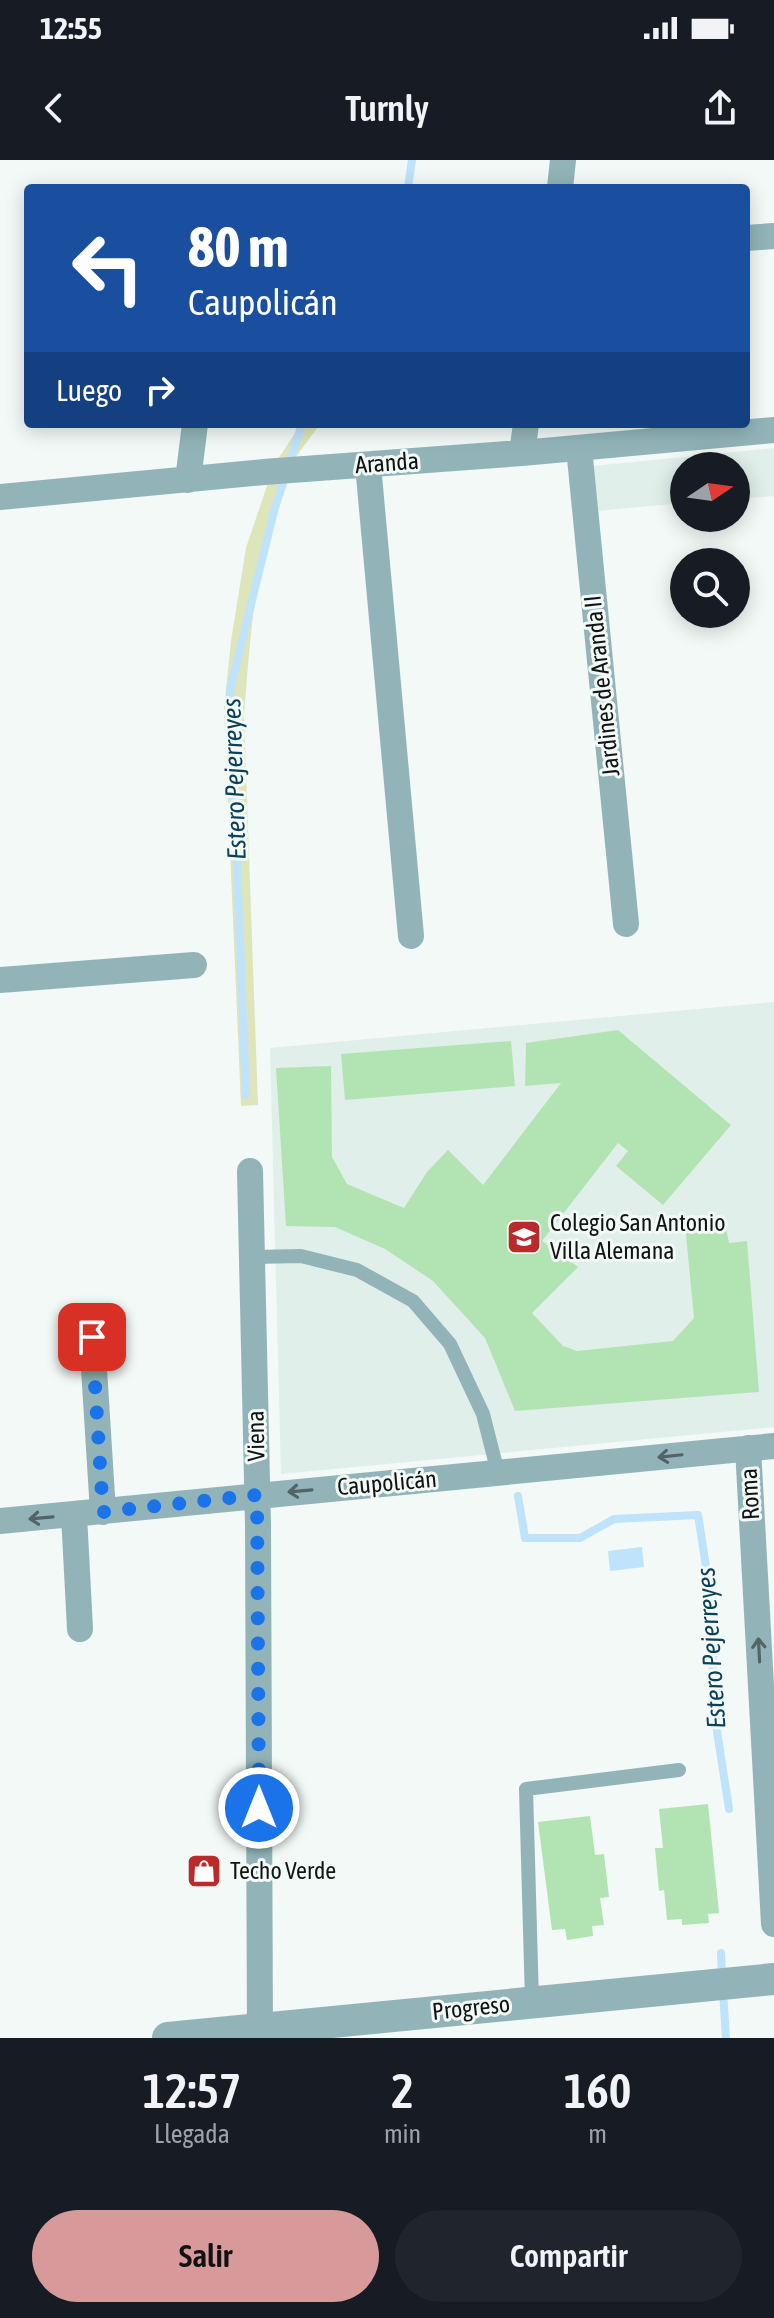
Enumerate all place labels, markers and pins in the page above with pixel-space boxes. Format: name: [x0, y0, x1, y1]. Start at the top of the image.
place label: Colegio San Antonio Villa Alemana: [550, 1209, 725, 1264]
school or university icon: Colegio San Antonio Villa Alemana: [505, 1218, 543, 1256]
pin: [58, 1303, 126, 1371]
shop icon: Techo Verde: [185, 1852, 223, 1890]
place label: Techo Verde: [230, 1857, 336, 1884]

